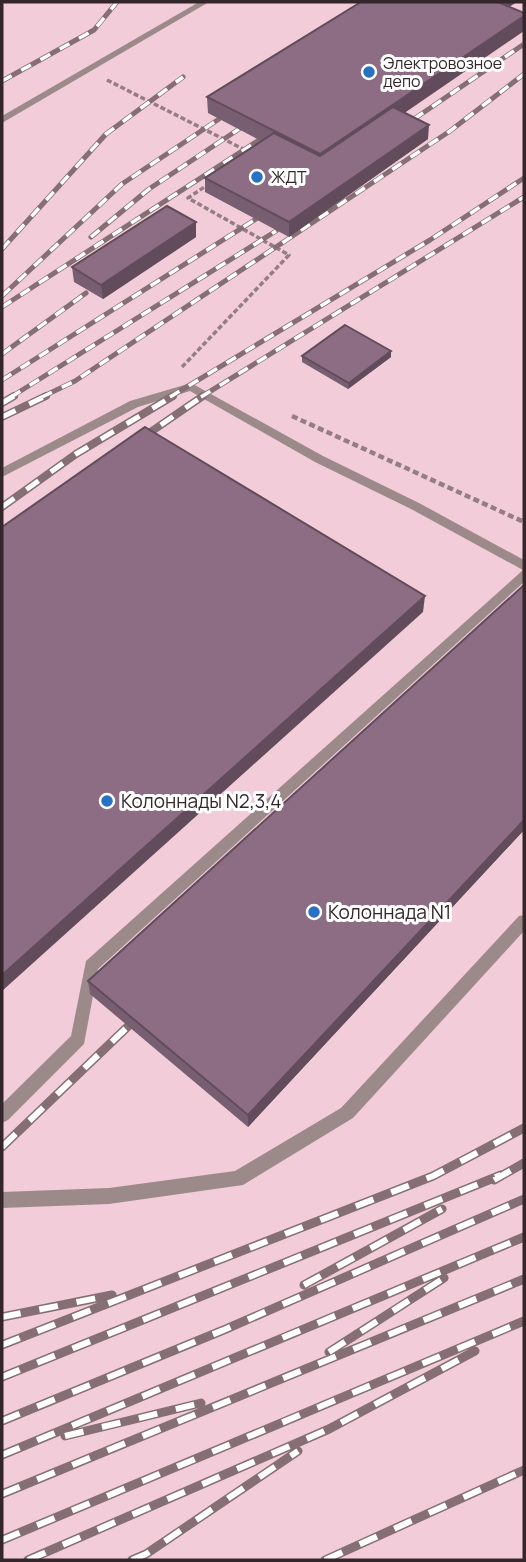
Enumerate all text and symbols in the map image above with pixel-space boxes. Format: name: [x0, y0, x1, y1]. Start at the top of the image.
place label: Электровозное депо: [383, 52, 502, 92]
marker: Электровозное депо: [361, 64, 377, 80]
place label: ЖДТ: [271, 166, 307, 188]
marker: ЖДТ: [249, 169, 265, 185]
place label: Колоннады N2,3,4: [121, 788, 281, 814]
marker: Колоннады N2,3,4: [99, 793, 115, 809]
place label: Колоннада N1: [328, 899, 451, 925]
marker: Колоннада N1: [306, 904, 322, 920]

